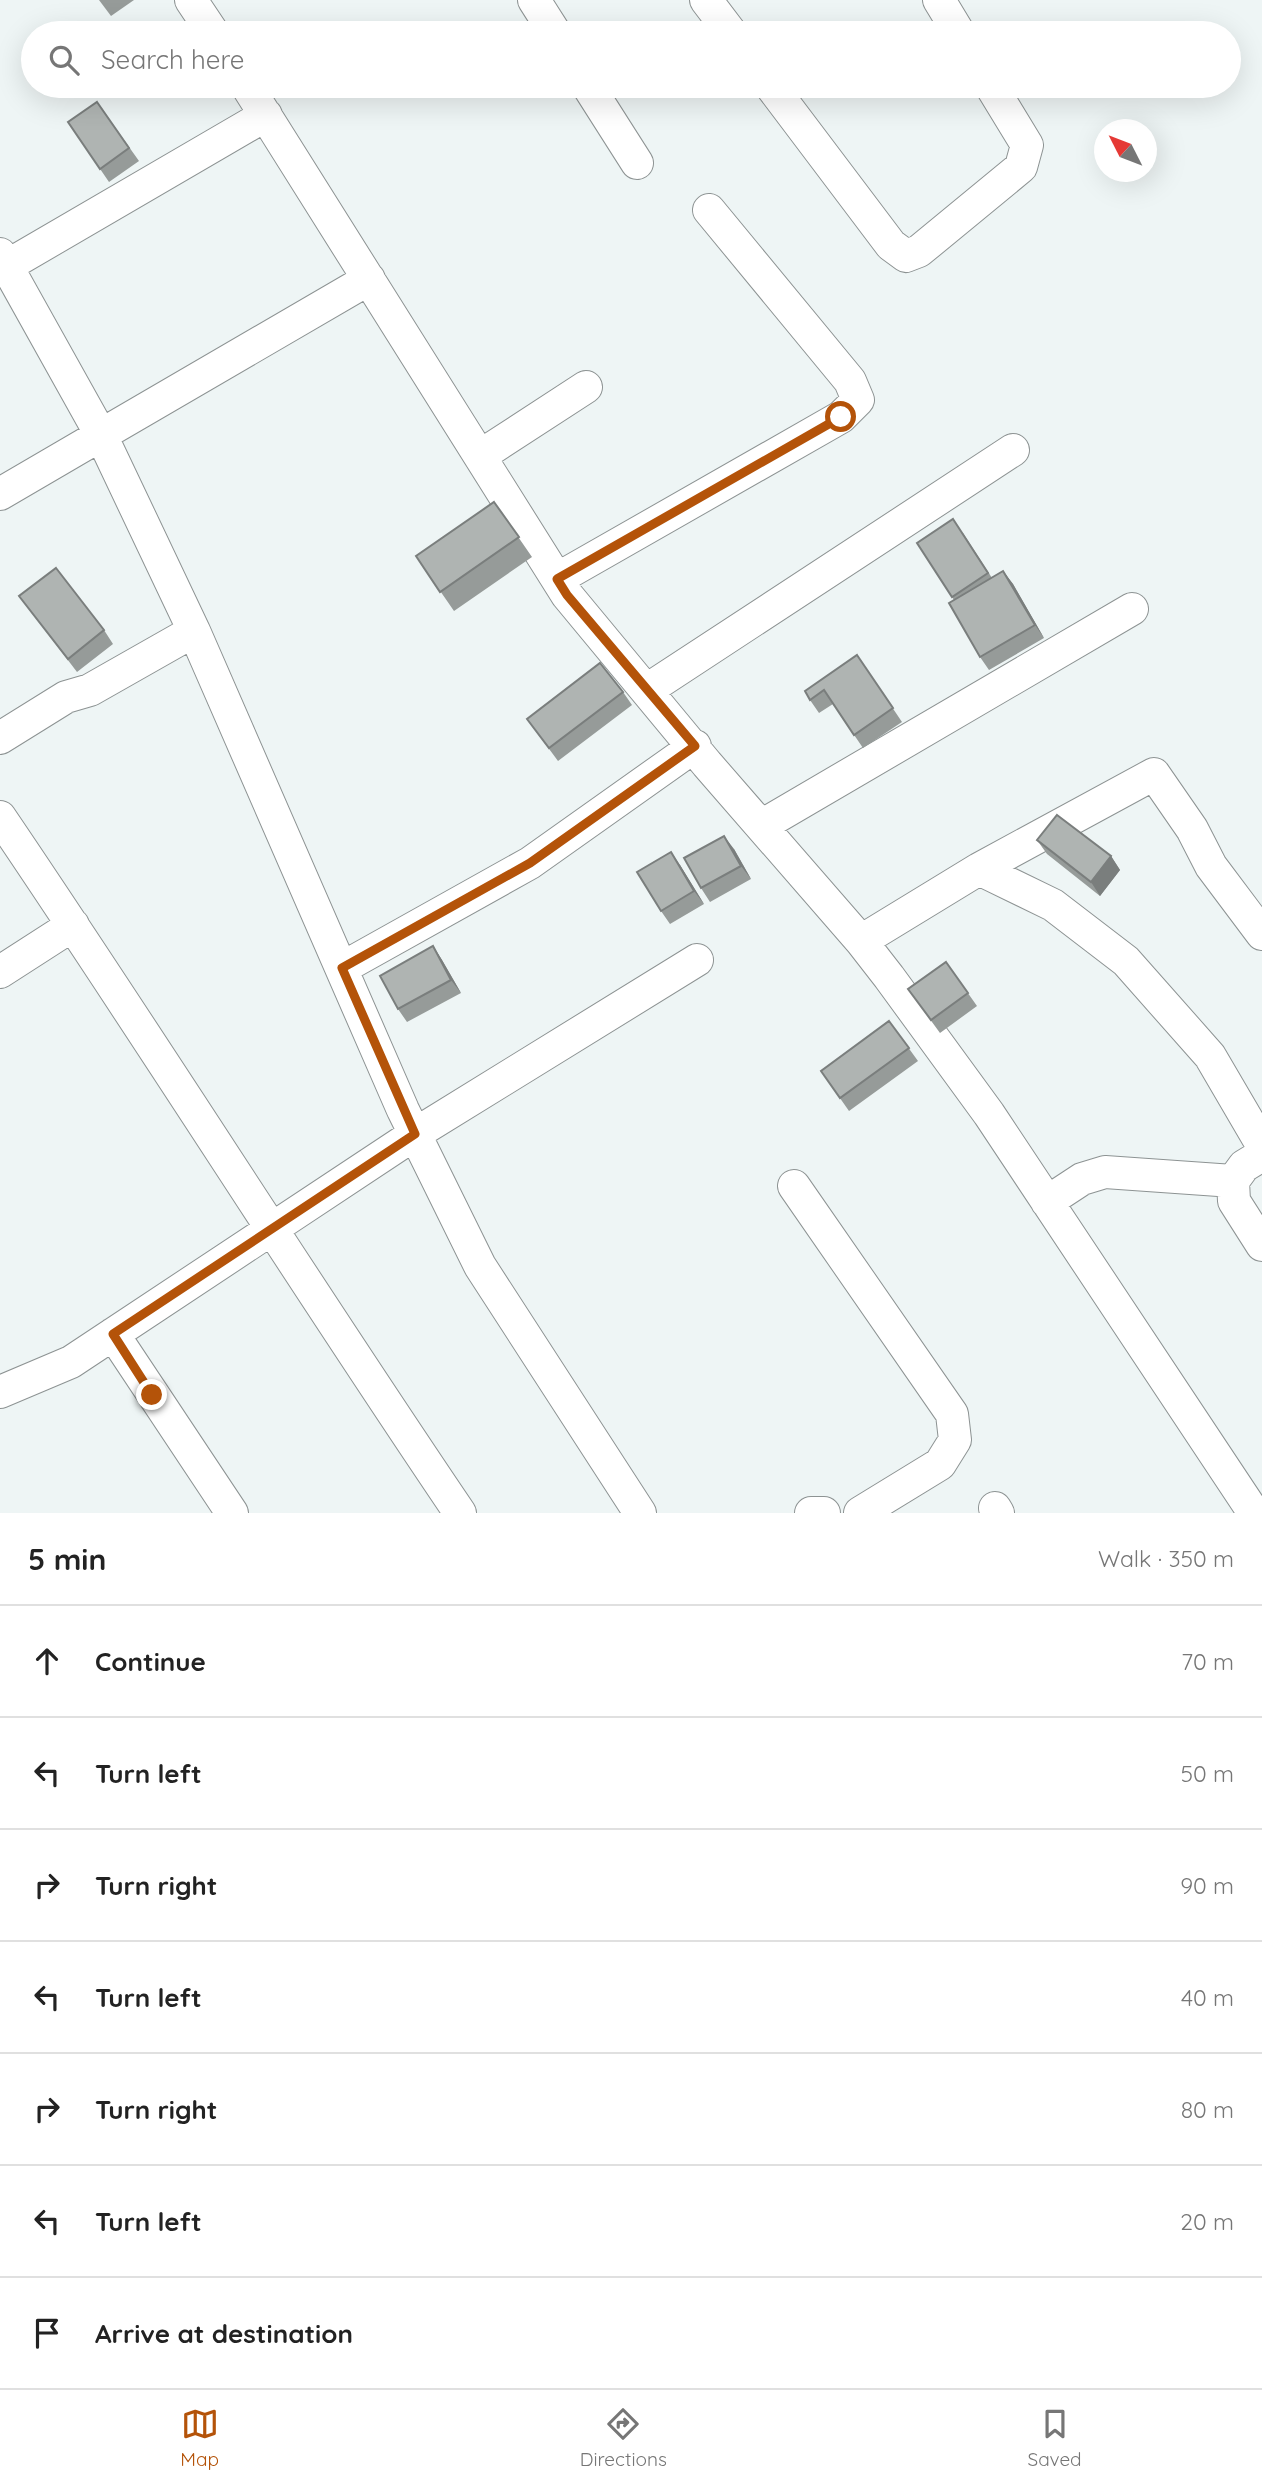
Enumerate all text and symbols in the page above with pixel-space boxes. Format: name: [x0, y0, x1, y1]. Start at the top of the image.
search box: [21, 21, 1241, 98]
icon: search: [45, 41, 83, 79]
text: Search here: [101, 43, 245, 76]
north arrow: [1094, 119, 1157, 182]
route start: [825, 401, 856, 432]
route end: [136, 1379, 167, 1410]
text: 5 min: [28, 1540, 106, 1578]
text: Walk · 350 m: [1098, 1544, 1234, 1573]
icon: ahead: [28, 1642, 66, 1680]
text: Continue: [95, 1645, 206, 1678]
text: 70 m: [1181, 1647, 1234, 1676]
icon: left: [28, 1754, 66, 1792]
text: Turn left: [95, 1757, 202, 1790]
text: 50 m: [1181, 1759, 1234, 1788]
icon: right: [28, 1866, 66, 1904]
text: Turn right: [95, 1869, 217, 1902]
text: 90 m: [1180, 1871, 1234, 1900]
icon: left: [28, 1978, 66, 2016]
text: Turn left: [95, 1981, 202, 2014]
text: 40 m: [1181, 1983, 1234, 2012]
icon: right: [28, 2090, 66, 2128]
text: Turn right: [95, 2093, 217, 2126]
text: 80 m: [1181, 2095, 1234, 2124]
icon: left: [28, 2202, 66, 2240]
text: Turn left: [95, 2205, 202, 2238]
text: 20 m: [1180, 2207, 1234, 2236]
icon: arrive: [28, 2314, 66, 2352]
text: Arrive at destination: [95, 2317, 353, 2350]
tab: Map: [180, 2405, 219, 2471]
tab: Directions: [580, 2405, 667, 2471]
tab: Saved: [1027, 2405, 1082, 2471]

